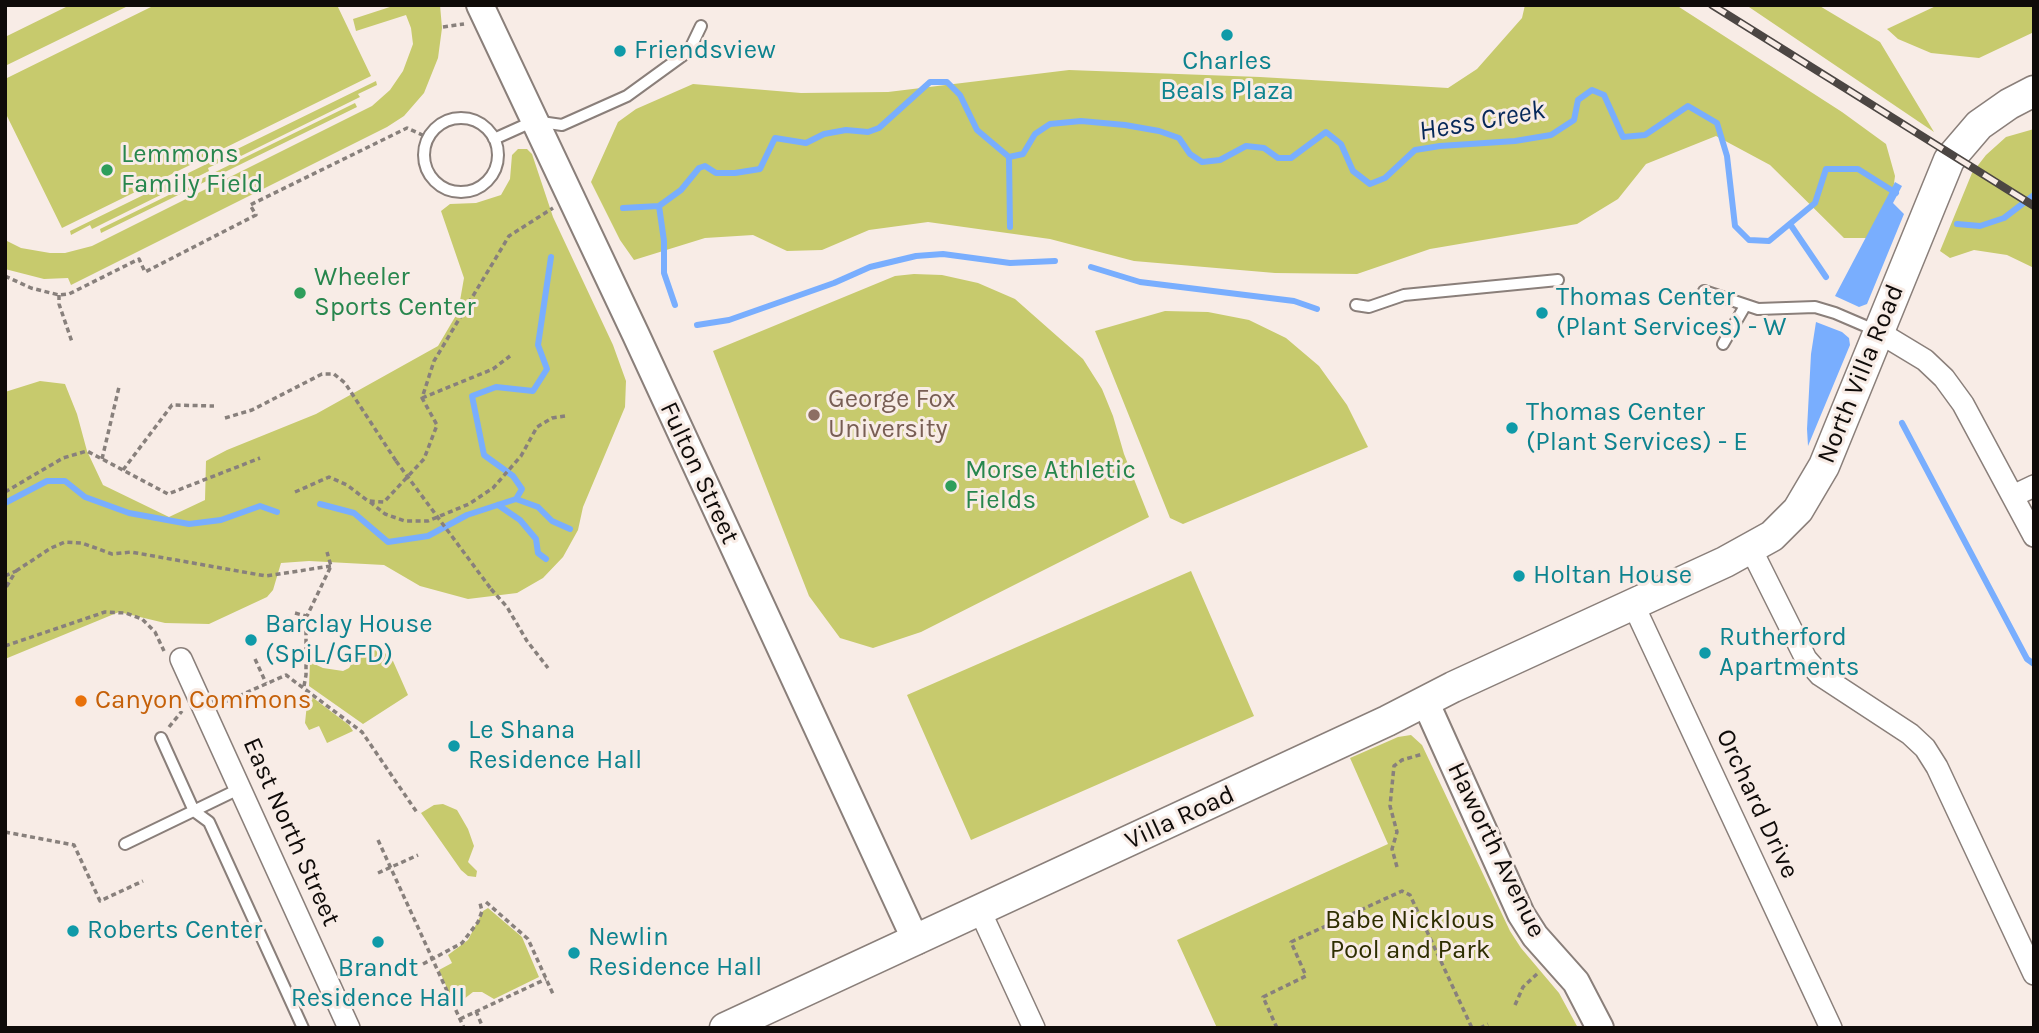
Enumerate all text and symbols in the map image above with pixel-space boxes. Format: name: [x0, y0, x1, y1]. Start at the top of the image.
marker: Charles Beals Plaza: [1219, 27, 1235, 43]
place label: Friendsview: [634, 35, 776, 67]
marker: Friendsview: [612, 43, 628, 59]
place label: Charles Beals Plaza: [1160, 46, 1294, 108]
water label: Hess Creek: [1416, 93, 1548, 149]
place label: Lemmons Family Field: [121, 139, 263, 200]
marker: Lemmons Family Field: [99, 162, 115, 178]
place label: Wheeler Sports Center: [314, 262, 476, 324]
street label: North Villa Road: [1811, 280, 1911, 468]
place label: Thomas Center (Plant Services) - W: [1556, 282, 1786, 344]
marker: Wheeler Sports Center: [292, 285, 308, 301]
marker: Thomas Center (Plant Services) - W: [1534, 305, 1550, 321]
place label: George Fox University: [828, 384, 956, 446]
street label: Fulton Street: [652, 397, 746, 549]
place label: Thomas Center (Plant Services) - E: [1526, 397, 1748, 458]
marker: George Fox University: [806, 407, 822, 423]
marker: Thomas Center (Plant Services) - E: [1504, 420, 1520, 436]
place label: Morse Athletic Fields: [965, 455, 1136, 516]
marker: Morse Athletic Fields: [943, 478, 959, 494]
place label: Holtan House: [1533, 560, 1692, 592]
marker: Holtan House: [1511, 568, 1527, 584]
place label: Barclay House (SpiL/GFD): [265, 609, 433, 670]
place label: Rutherford Apartments: [1719, 622, 1859, 684]
marker: Barclay House (SpiL/GFD): [243, 632, 259, 648]
marker: Rutherford Apartments: [1697, 645, 1713, 661]
place label: Canyon Commons: [95, 685, 311, 717]
marker: Canyon Commons: [73, 693, 89, 709]
place label: Le Shana Residence Hall: [468, 715, 642, 776]
street label: Orchard Drive: [1709, 724, 1805, 884]
street label: East North Street: [235, 733, 347, 931]
marker: Le Shana Residence Hall: [446, 738, 462, 754]
street label: Haworth Avenue: [1440, 757, 1552, 943]
street label: Villa Road: [1120, 779, 1240, 857]
park label: Babe Nicklous Pool and Park: [1325, 905, 1495, 967]
place label: Roberts Center: [87, 915, 262, 947]
place label: Newlin Residence Hall: [588, 922, 762, 984]
marker: Roberts Center: [65, 923, 81, 939]
marker: Brandt Residence Hall: [370, 934, 386, 950]
marker: Newlin Residence Hall: [566, 945, 582, 961]
place label: Brandt Residence Hall: [291, 953, 465, 1014]

